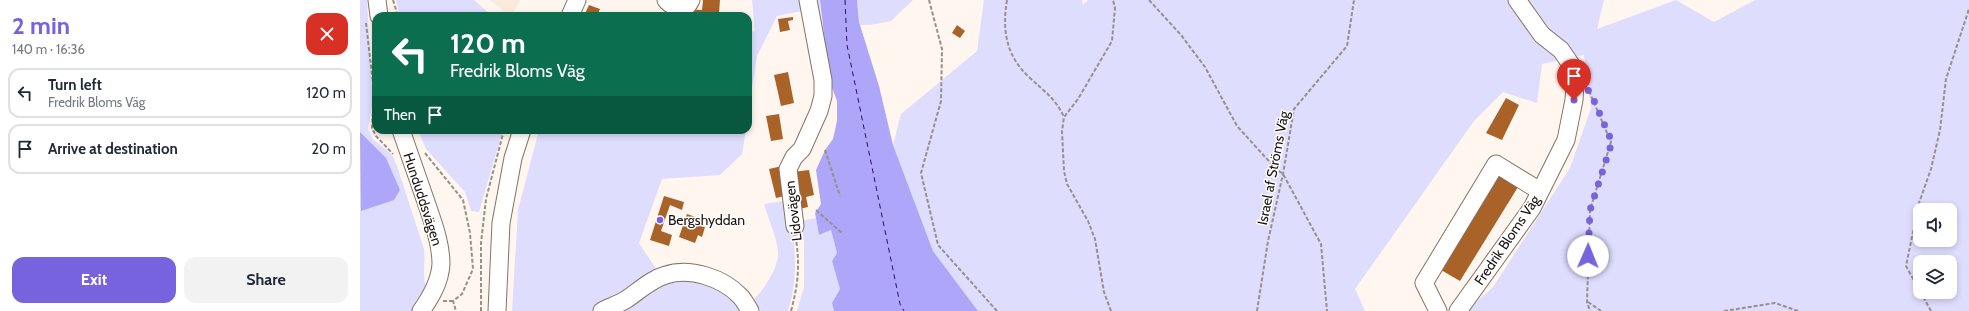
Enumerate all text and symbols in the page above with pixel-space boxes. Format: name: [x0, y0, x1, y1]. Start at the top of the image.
text: 2 min: [12, 11, 70, 40]
button: close: [306, 13, 348, 55]
text: 120 m: [450, 26, 526, 60]
icon: left: [384, 28, 436, 80]
text: 140 m · 16:36: [12, 41, 85, 57]
pin: [1557, 59, 1591, 100]
text: Fredrik Bloms Väg: [450, 60, 585, 82]
icon: arrive: [1563, 65, 1585, 87]
text: Turn left: [48, 76, 102, 94]
icon: left: [14, 82, 36, 104]
text: 120 m: [306, 84, 346, 102]
text: Fredrik Bloms Väg: [48, 94, 145, 110]
icon: arrive: [424, 104, 446, 126]
text: Then: [384, 106, 416, 124]
street label: Israel af Ströms Väg: [1253, 108, 1293, 227]
icon: arrive: [14, 138, 36, 160]
text: Arrive at destination: [48, 140, 178, 158]
text: 20 m: [311, 140, 346, 158]
street label: Hunduddsvägen: [399, 150, 447, 248]
street label: Lidovägen: [780, 180, 806, 242]
street label: Fredrik Bloms Väg: [1470, 191, 1544, 288]
map controls: [1913, 203, 1957, 299]
button: sound: [1913, 203, 1957, 247]
place label: Bergshyddan: [668, 211, 745, 229]
marker: Bergshyddan: [655, 215, 665, 225]
position arrow: [1567, 235, 1609, 277]
button: layers: [1913, 255, 1957, 299]
button: Exit: [12, 257, 176, 303]
button: Share: [184, 257, 348, 303]

